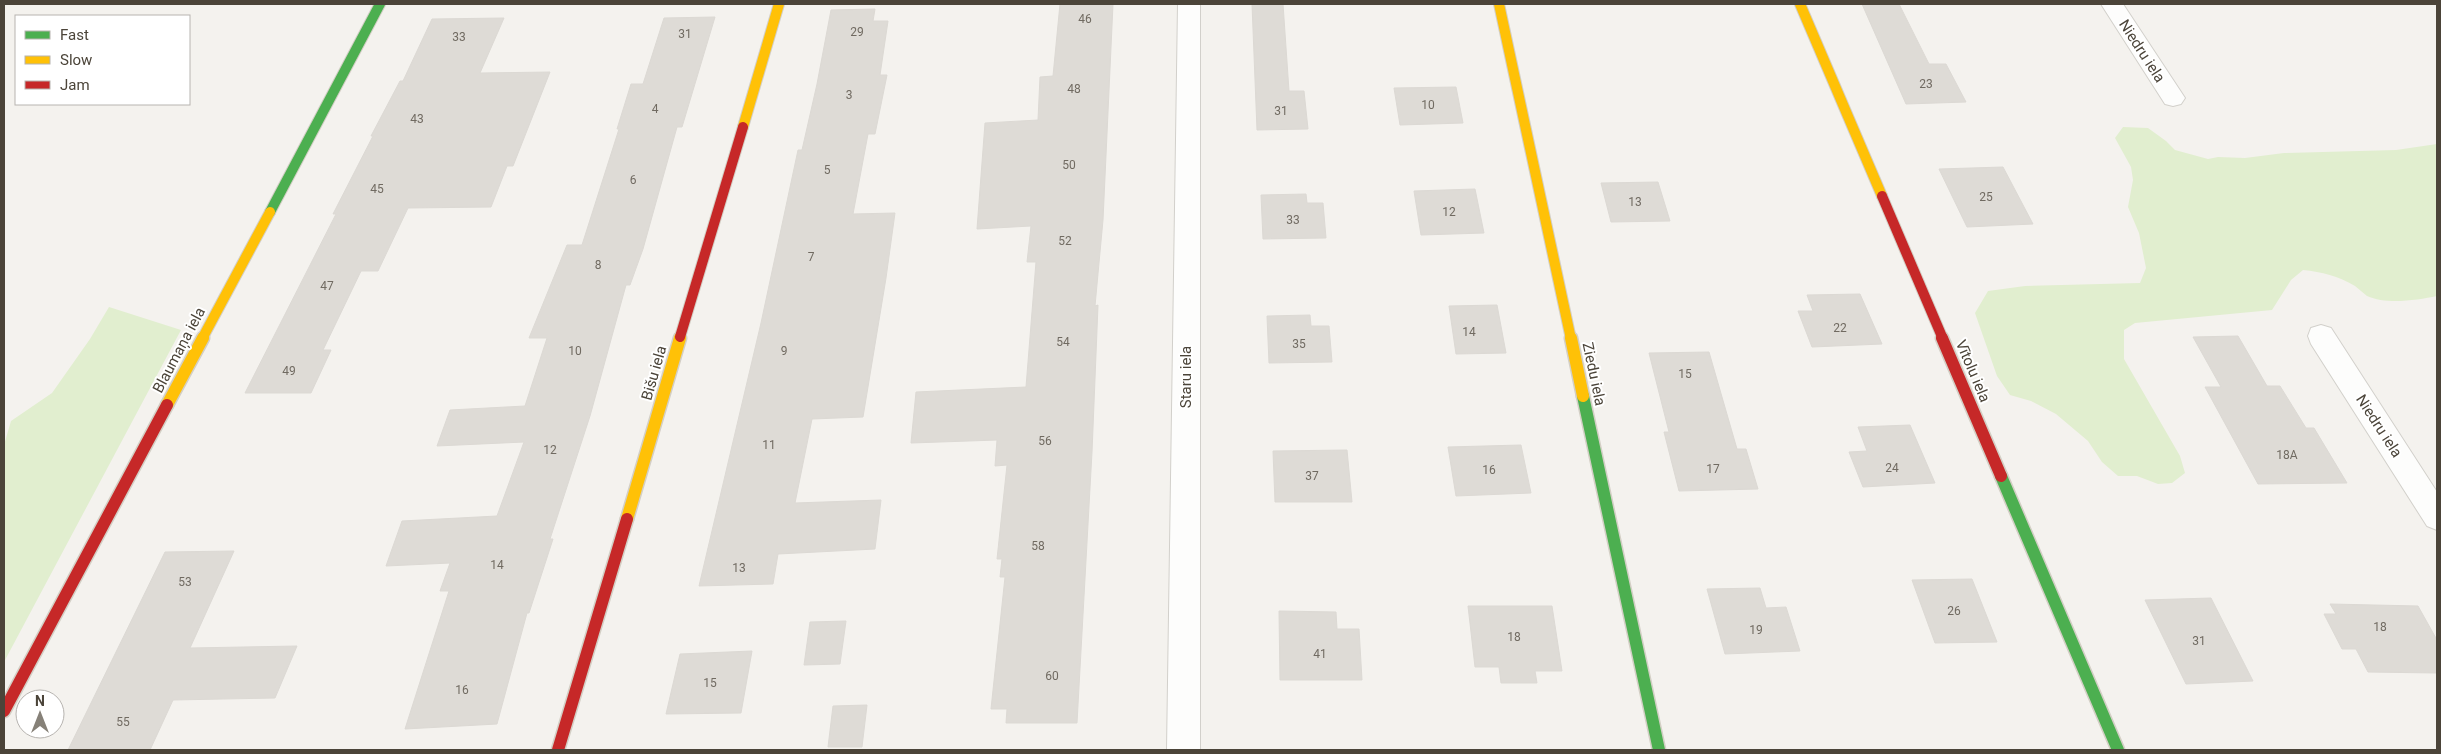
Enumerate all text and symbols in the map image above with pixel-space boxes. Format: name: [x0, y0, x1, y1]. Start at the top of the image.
house number: 46: [1078, 12, 1092, 26]
legend: [15, 15, 190, 105]
street label: Niedru iela: [2115, 16, 2169, 86]
house number: 29: [850, 25, 864, 39]
text: Fast: [60, 26, 89, 44]
house number: 31: [678, 27, 692, 41]
house number: 33: [452, 30, 466, 44]
text: Slow: [60, 51, 92, 69]
text: Jam: [60, 76, 90, 94]
house number: 23: [1919, 77, 1933, 91]
house number: 48: [1067, 82, 1081, 96]
house number: 3: [846, 88, 852, 102]
house number: 10: [1421, 98, 1435, 112]
house number: 4: [652, 102, 659, 116]
house number: 31: [1274, 104, 1288, 118]
house number: 43: [410, 112, 424, 126]
house number: 50: [1062, 158, 1076, 172]
house number: 5: [824, 163, 831, 177]
house number: 6: [630, 173, 637, 187]
house number: 45: [370, 182, 384, 196]
house number: 25: [1979, 190, 1993, 204]
house number: 13: [1628, 195, 1642, 209]
house number: 12: [1442, 205, 1456, 219]
house number: 33: [1286, 213, 1300, 227]
house number: 52: [1058, 234, 1072, 248]
house number: 7: [808, 250, 815, 264]
house number: 8: [595, 258, 602, 272]
house number: 47: [320, 279, 334, 293]
street label: Blaumaņa iela: [149, 304, 209, 396]
house number: 22: [1833, 321, 1847, 335]
house number: 14: [1462, 325, 1476, 339]
house number: 54: [1056, 335, 1070, 349]
house number: 35: [1292, 337, 1306, 351]
street label: Vītolu iela: [1952, 337, 1994, 405]
street label: Ziedu iela: [1578, 341, 1610, 407]
house number: 10: [568, 344, 582, 358]
street label: Bišu iela: [638, 344, 670, 402]
house number: 9: [781, 344, 787, 358]
street label: Staru iela: [1177, 346, 1195, 408]
house number: 49: [282, 364, 296, 378]
house number: 15: [1678, 367, 1692, 381]
street label: Niedru iela: [2352, 391, 2406, 461]
house number: 56: [1038, 434, 1052, 448]
house number: 11: [762, 438, 776, 452]
house number: 12: [543, 443, 557, 457]
house number: 18A: [2276, 448, 2298, 462]
house number: 24: [1885, 461, 1899, 475]
house number: 17: [1706, 462, 1720, 476]
house number: 16: [1482, 463, 1496, 477]
house number: 37: [1305, 469, 1319, 483]
house number: 58: [1031, 539, 1045, 553]
house number: 14: [490, 558, 504, 572]
house number: 13: [732, 561, 746, 575]
house number: 53: [178, 575, 192, 589]
house number: 26: [1947, 604, 1961, 618]
house number: 18: [2373, 620, 2387, 634]
house number: 19: [1749, 623, 1763, 637]
house number: 18: [1507, 630, 1521, 644]
house number: 31: [2192, 634, 2206, 648]
house number: 41: [1313, 647, 1327, 661]
house number: 60: [1045, 669, 1059, 683]
house number: 15: [703, 676, 717, 690]
house number: 16: [455, 683, 469, 697]
north arrow: [15, 689, 65, 739]
text: N: [35, 693, 45, 709]
house number: 55: [116, 715, 130, 729]

